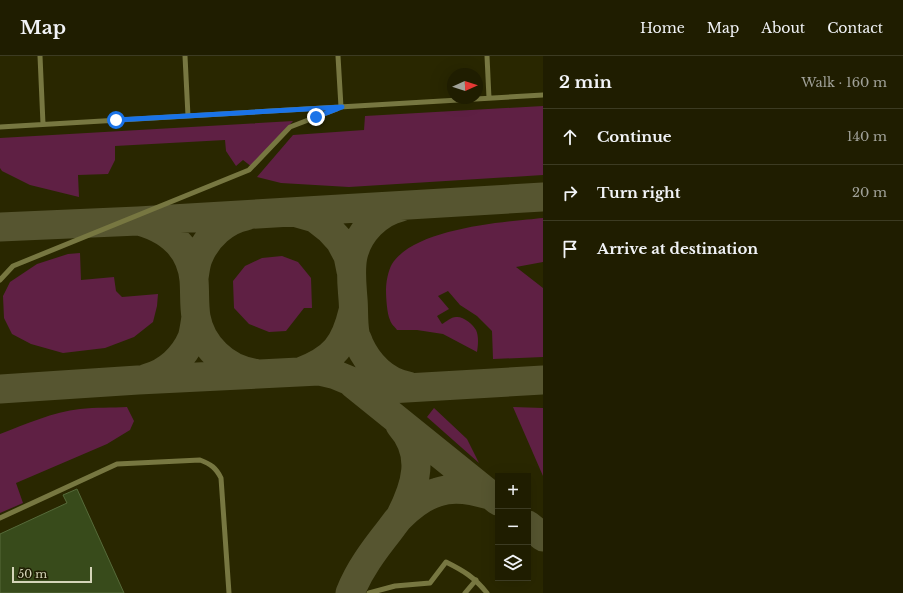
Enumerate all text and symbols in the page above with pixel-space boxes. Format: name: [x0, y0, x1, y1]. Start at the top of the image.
text: Map: [20, 16, 66, 39]
text: Home: [640, 19, 685, 37]
text: Map: [707, 19, 739, 37]
text: About: [761, 19, 805, 37]
text: Contact: [827, 19, 883, 37]
north arrow: [447, 68, 483, 104]
text: 2 min: [559, 72, 612, 93]
text: Walk · 160 m: [801, 74, 887, 91]
route end: [307, 108, 325, 126]
route start: [107, 111, 125, 129]
icon: ahead: [559, 126, 581, 148]
text: Continue: [597, 127, 672, 146]
text: 140 m: [847, 128, 887, 145]
icon: right: [559, 182, 581, 204]
text: Turn right: [597, 183, 680, 202]
text: 20 m: [852, 184, 887, 201]
icon: arrive: [559, 238, 581, 260]
text: Arrive at destination: [597, 239, 758, 258]
map controls: [495, 473, 531, 581]
button: +: [495, 473, 531, 509]
button: −: [495, 509, 531, 545]
button: layers: [495, 545, 531, 581]
scale bar: [12, 565, 92, 584]
text: 50 m: [18, 567, 47, 581]

